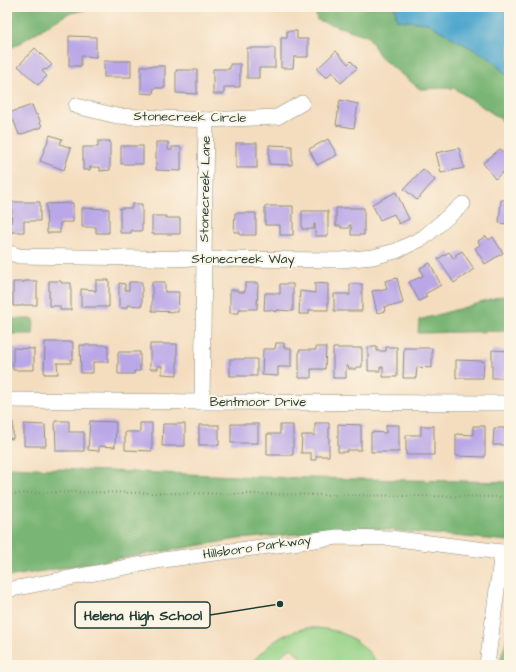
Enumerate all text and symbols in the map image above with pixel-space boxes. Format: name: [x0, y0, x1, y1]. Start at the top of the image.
street label: Stonecreek Circle: [133, 107, 247, 127]
street label: Stonecreek Lane: [195, 136, 215, 242]
street label: Stonecreek Way: [191, 250, 295, 269]
street label: Bentmoor Drive: [210, 393, 306, 411]
street label: Hillsboro Parkway: [202, 530, 312, 564]
callout: Helena High School: [75, 602, 210, 628]
text: Helena High School: [84, 606, 203, 627]

